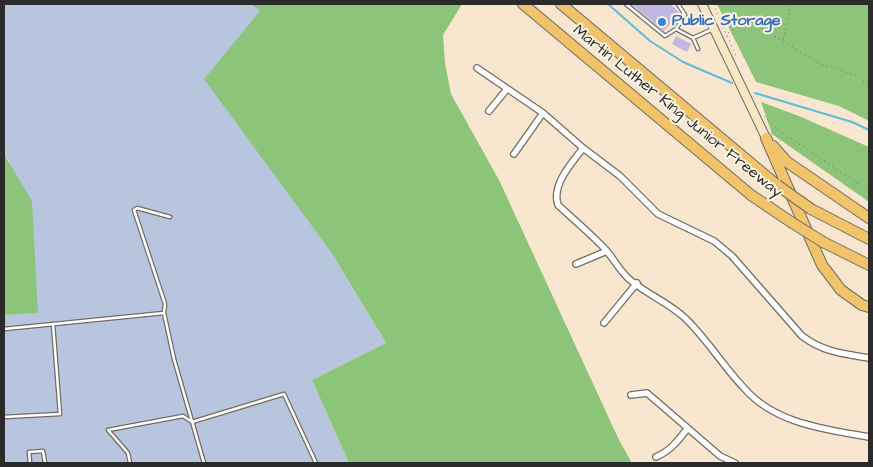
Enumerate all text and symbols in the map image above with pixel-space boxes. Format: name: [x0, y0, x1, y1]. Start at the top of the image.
place label: Public Storage: [672, 12, 780, 32]
marker: Public Storage: [656, 16, 668, 28]
street label: Martin Luther King Junior Freeway: [568, 21, 786, 203]

